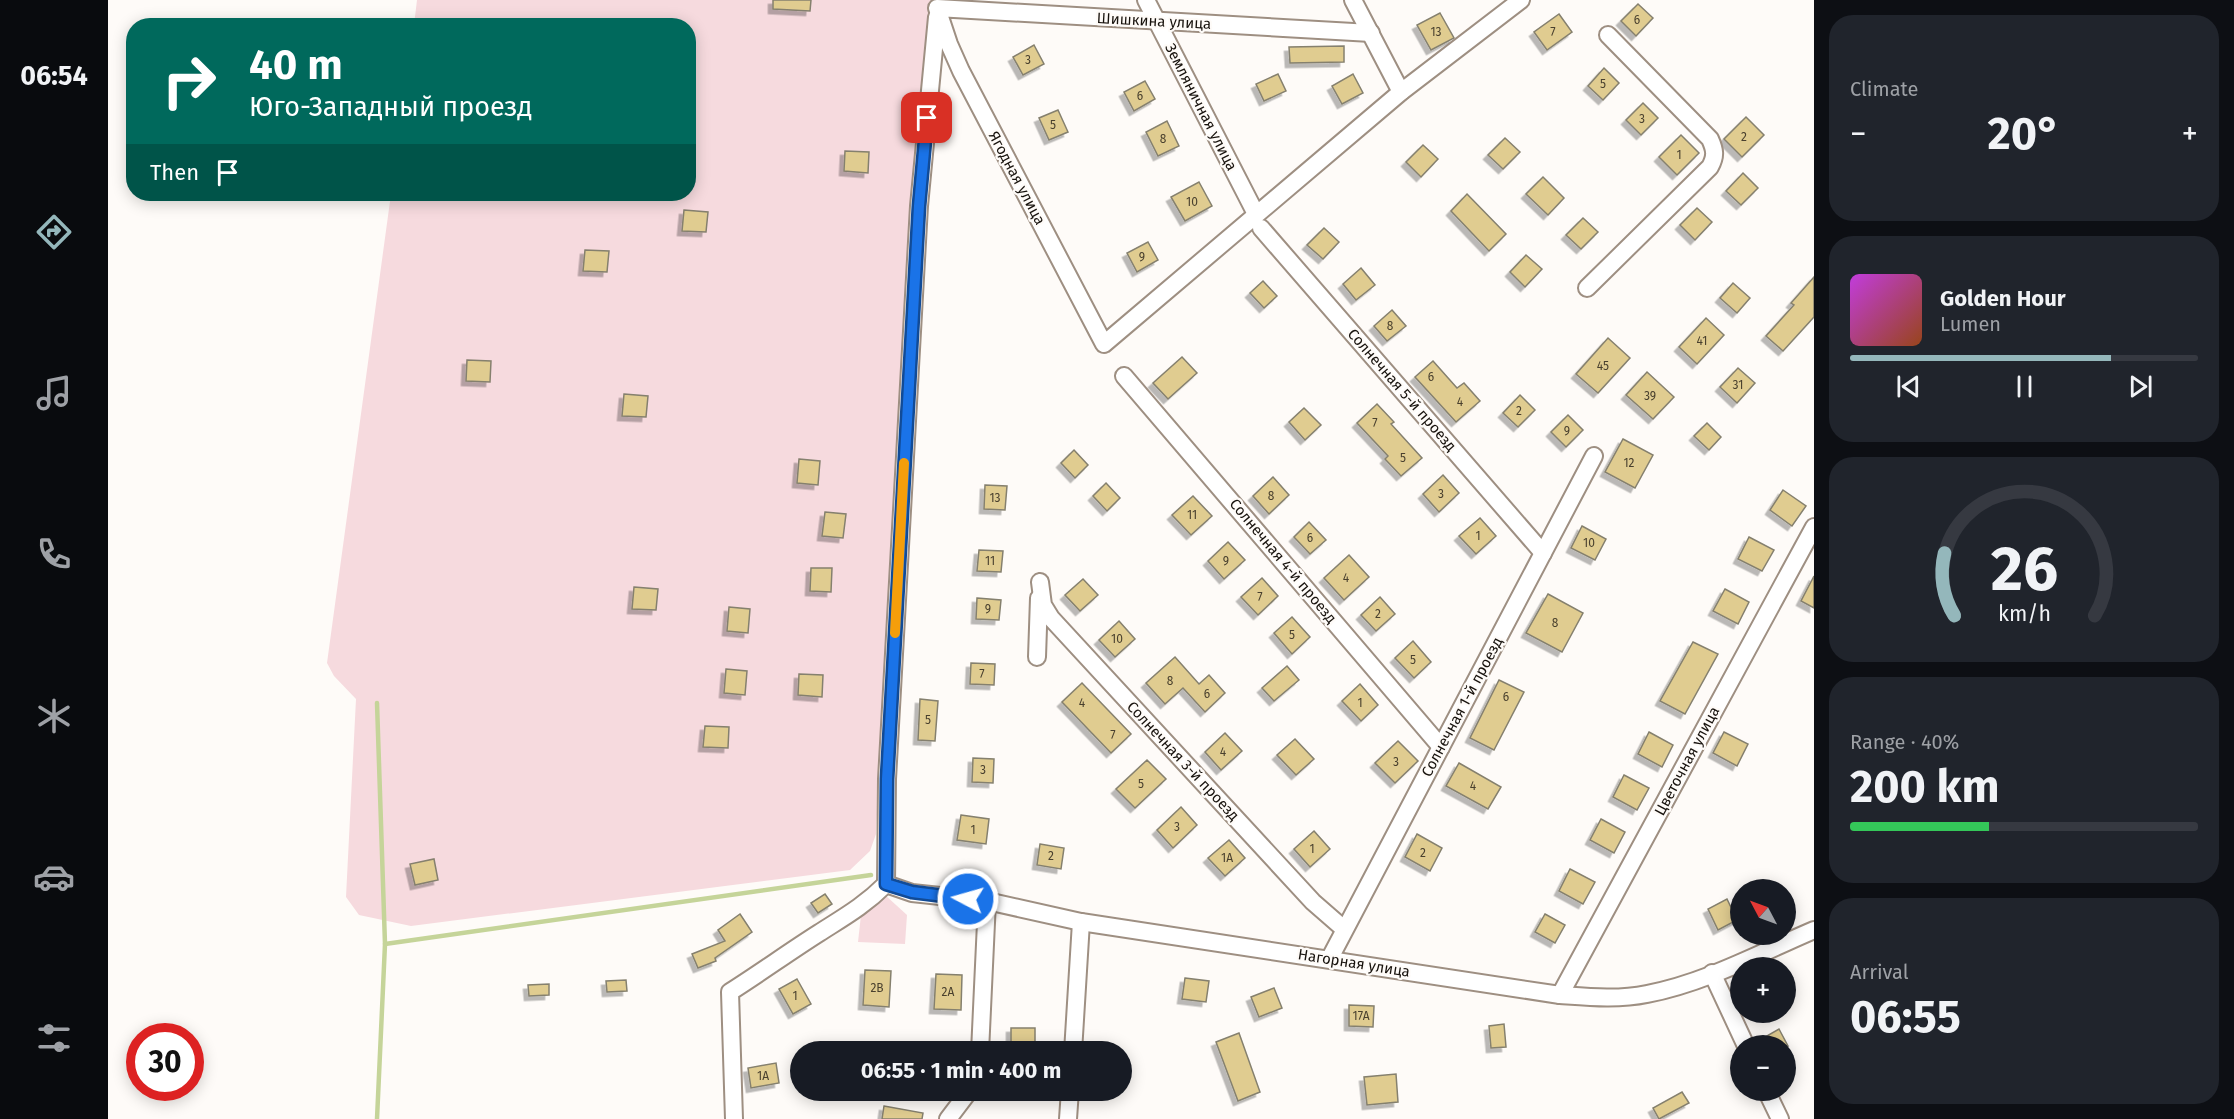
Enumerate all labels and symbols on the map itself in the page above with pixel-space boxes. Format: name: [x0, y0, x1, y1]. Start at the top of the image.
street label: Шишкина улица: [1096, 9, 1212, 33]
house number: 6: [1634, 13, 1640, 27]
house number: 13: [1430, 25, 1442, 39]
house number: 7: [1550, 25, 1556, 39]
street label: Земляничная улица: [1161, 40, 1241, 174]
house number: 3: [1025, 53, 1031, 67]
house number: 5: [1600, 77, 1606, 91]
house number: 6: [1137, 89, 1143, 103]
pin: [901, 92, 952, 143]
house number: 3: [1639, 112, 1645, 126]
house number: 5: [1050, 118, 1056, 132]
street label: Ягодная улица: [985, 128, 1049, 228]
house number: 2: [1741, 130, 1747, 144]
house number: 8: [1160, 132, 1167, 146]
house number: 1: [1676, 148, 1682, 162]
house number: 10: [1186, 195, 1198, 209]
house number: 9: [1139, 250, 1145, 264]
house number: 8: [1387, 319, 1394, 333]
street label: Солнечная 5-й проезд: [1344, 325, 1460, 455]
house number: 41: [1697, 334, 1707, 348]
house number: 45: [1597, 359, 1609, 373]
house number: 6: [1428, 370, 1434, 384]
house number: 31: [1733, 378, 1743, 392]
house number: 39: [1644, 389, 1656, 403]
house number: 4: [1457, 395, 1464, 409]
house number: 2: [1516, 404, 1522, 418]
house number: 7: [1372, 416, 1378, 430]
house number: 9: [1564, 424, 1570, 438]
house number: 5: [1400, 451, 1406, 465]
house number: 12: [1623, 456, 1635, 470]
house number: 3: [1438, 487, 1444, 501]
house number: 8: [1268, 489, 1275, 503]
house number: 13: [989, 491, 1001, 505]
street label: Солнечная 4-й проезд: [1226, 495, 1340, 627]
house number: 11: [1187, 508, 1197, 522]
house number: 1: [1475, 529, 1481, 543]
house number: 6: [1307, 531, 1313, 545]
house number: 10: [1583, 536, 1595, 550]
house number: 11: [985, 554, 995, 568]
house number: 9: [1223, 554, 1229, 568]
house number: 4: [1343, 571, 1350, 585]
house number: 7: [1257, 590, 1263, 604]
house number: 9: [985, 602, 991, 616]
house number: 2: [1375, 607, 1381, 621]
house number: 8: [1552, 616, 1559, 630]
house number: 5: [1289, 628, 1295, 642]
house number: 10: [1111, 632, 1123, 646]
street label: Солнечная 1-й проезд: [1418, 634, 1506, 780]
house number: 5: [1410, 653, 1416, 667]
house number: 7: [979, 667, 985, 681]
house number: 8: [1167, 674, 1174, 688]
house number: 6: [1204, 687, 1210, 701]
house number: 6: [1503, 690, 1509, 704]
house number: 4: [1079, 696, 1086, 710]
house number: 1: [1357, 696, 1363, 710]
street label: Солнечная 3-й проезд: [1123, 698, 1243, 824]
street label: Цветочная улица: [1651, 703, 1723, 819]
house number: 5: [925, 713, 931, 727]
house number: 7: [1110, 728, 1116, 742]
house number: 4: [1220, 745, 1227, 759]
house number: 3: [1393, 755, 1399, 769]
house number: 3: [980, 763, 986, 777]
house number: 5: [1138, 777, 1144, 791]
house number: 4: [1470, 779, 1477, 793]
house number: 3: [1174, 820, 1180, 834]
house number: 1: [970, 823, 976, 837]
house number: 1: [1309, 842, 1315, 856]
house number: 2: [1420, 846, 1426, 860]
house number: 2: [1048, 849, 1054, 863]
house number: 1А: [1221, 851, 1233, 865]
position arrow: [936, 867, 1000, 931]
north arrow: [1730, 879, 1796, 945]
street label: Нагорная улица: [1297, 945, 1411, 981]
house number: 2В: [870, 981, 884, 995]
house number: 2А: [942, 985, 955, 999]
house number: 1: [792, 989, 798, 1003]
house number: 17А: [1352, 1009, 1370, 1023]
speed limit sign: 30: [126, 1023, 204, 1101]
house number: 1А: [757, 1069, 769, 1083]

